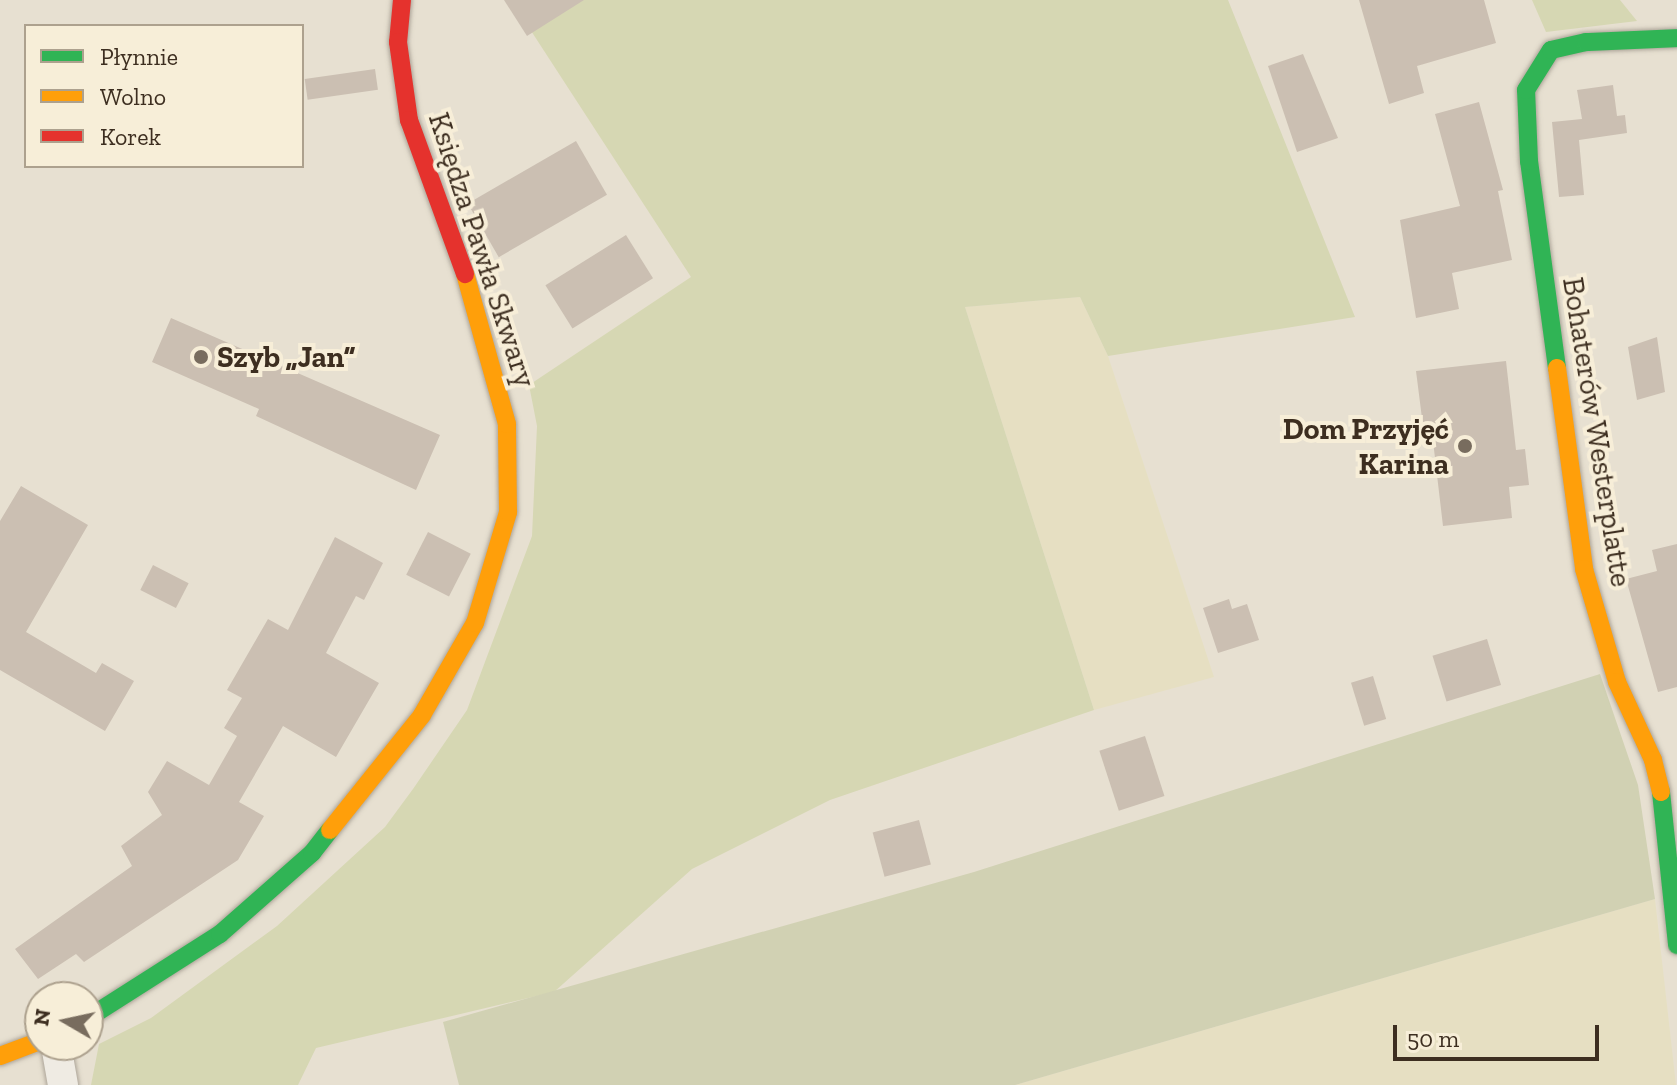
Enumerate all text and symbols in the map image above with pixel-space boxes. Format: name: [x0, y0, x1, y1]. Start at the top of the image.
legend: [24, 24, 304, 168]
text: Płynnie: [100, 42, 178, 71]
text: Wolno: [100, 82, 166, 111]
street label: Księdza Pawła Skwary: [421, 108, 543, 392]
text: Korek: [100, 122, 161, 151]
street label: Bohaterów Westerplatte: [1555, 274, 1639, 590]
place label: Szyb „Jan”: [217, 339, 356, 375]
marker: Szyb „Jan”: [192, 348, 210, 366]
place label: Dom Przyjęć Karina: [1283, 411, 1449, 482]
marker: Dom Przyjęć Karina: [1456, 437, 1474, 455]
north arrow: [24, 981, 104, 1061]
text: N: [27, 1007, 56, 1028]
scale bar: [1397, 1009, 1603, 1059]
text: 50 m: [1407, 1024, 1459, 1053]

